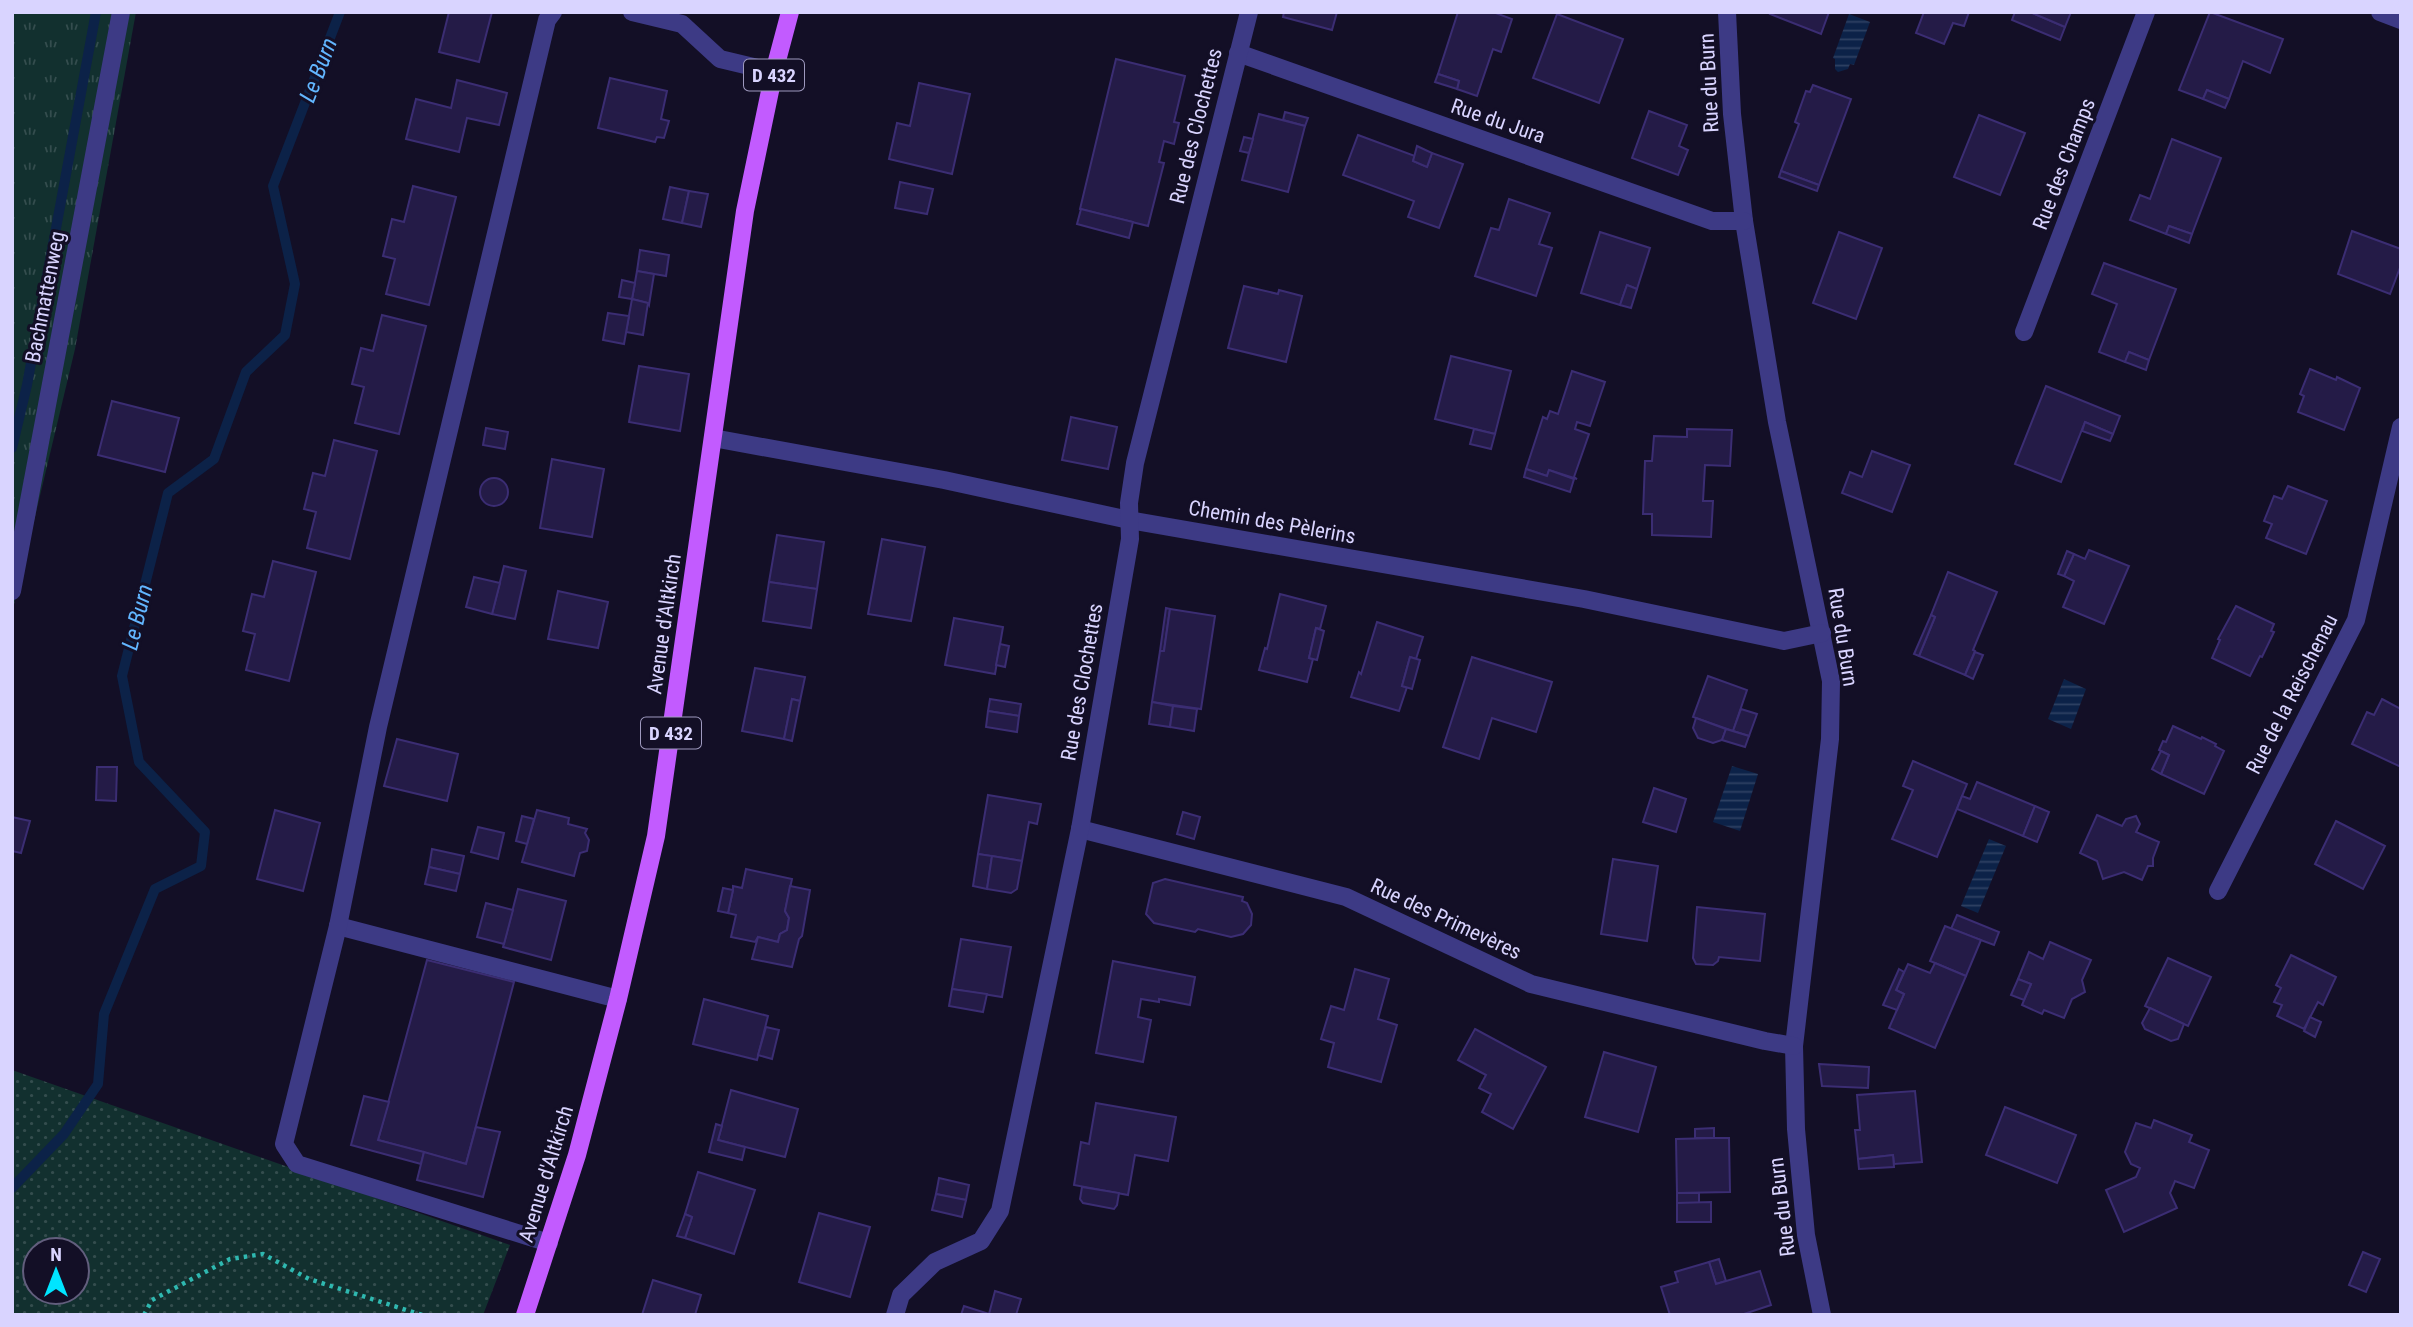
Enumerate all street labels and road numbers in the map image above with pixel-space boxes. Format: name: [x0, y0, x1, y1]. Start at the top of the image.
street label: Rue du Burn: [1694, 33, 1724, 133]
street label: Rue des Clochettes: [1165, 46, 1227, 206]
road number: D 432: [744, 60, 804, 90]
street label: Rue du Jura: [1448, 94, 1548, 148]
street label: Rue des Champs: [2028, 95, 2100, 233]
street label: Bachmattenweg: [20, 229, 70, 365]
street label: Chemin des Pèlerins: [1187, 495, 1357, 549]
street label: Avenue d'Altkirch: [642, 552, 686, 696]
street label: Rue du Burn: [1823, 586, 1863, 688]
street label: Rue des Clochettes: [1056, 601, 1108, 763]
street label: Rue de la Reischenau: [2241, 610, 2343, 778]
road number: D 432: [641, 718, 701, 748]
street label: Rue des Primevères: [1367, 874, 1525, 964]
street label: Avenue d'Altkirch: [514, 1103, 578, 1245]
street label: Rue du Burn: [1764, 1156, 1800, 1258]

